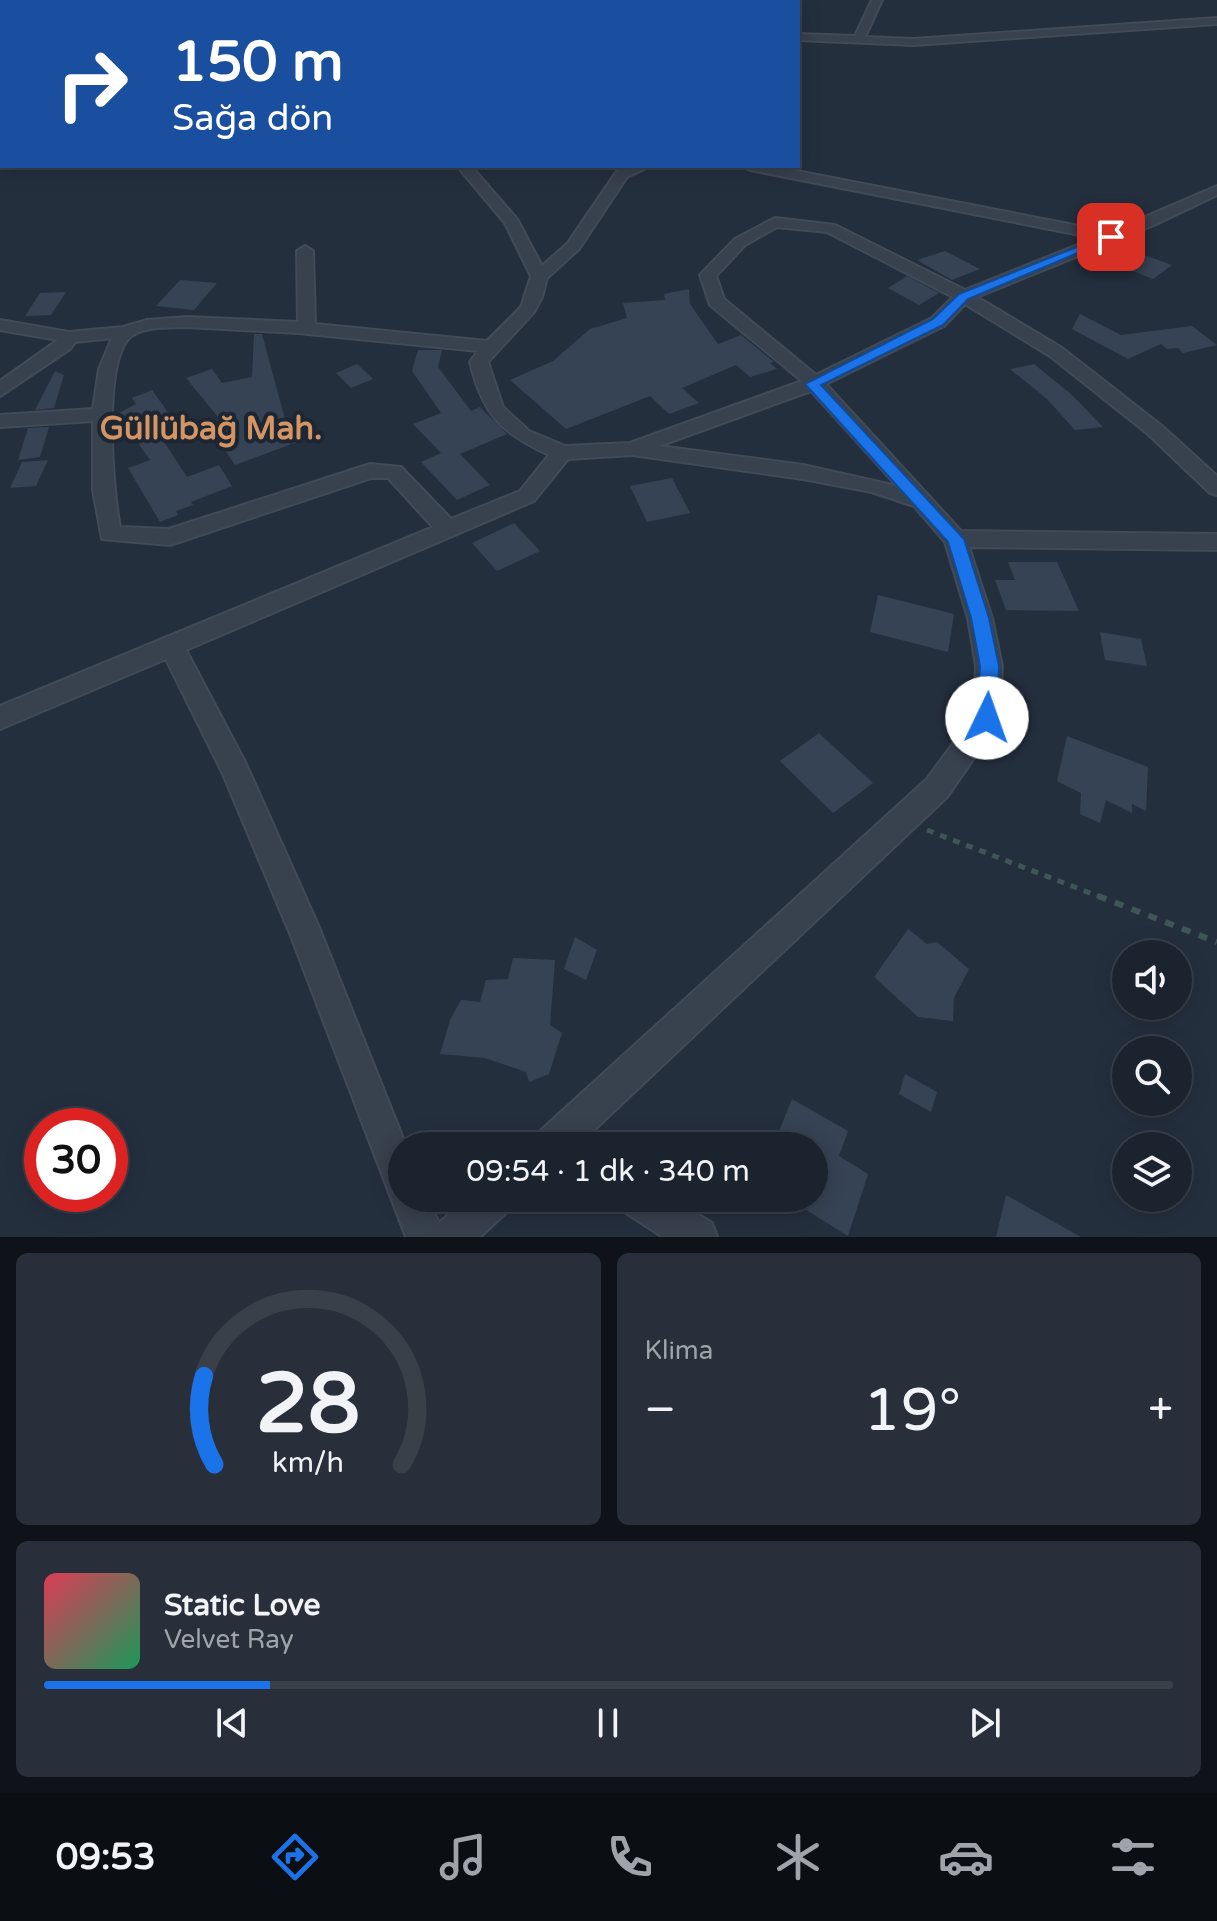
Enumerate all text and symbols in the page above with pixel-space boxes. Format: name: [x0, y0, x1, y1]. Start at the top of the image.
text: 150 m: [172, 29, 343, 96]
icon: right: [40, 32, 144, 136]
text: Sağa dön: [172, 97, 333, 140]
pin: [1077, 203, 1145, 271]
icon: arrive: [1089, 215, 1133, 259]
district label: Güllübağ Mah.: [100, 410, 322, 448]
position arrow: [945, 676, 1029, 760]
map controls: [1112, 940, 1192, 1212]
button: sound: [1112, 940, 1192, 1020]
button: search: [1112, 1036, 1192, 1116]
speed limit sign: 30: [24, 1108, 128, 1212]
button: layers: [1112, 1132, 1192, 1212]
text: 09:54 · 1 dk · 340 m: [466, 1153, 750, 1190]
text: Klima: [645, 1335, 713, 1366]
text: 28: [256, 1355, 360, 1455]
text: 19°: [863, 1375, 961, 1447]
text: −: [645, 1384, 676, 1437]
text: +: [1148, 1384, 1173, 1437]
text: km/h: [272, 1446, 344, 1480]
text: Static Love: [164, 1587, 320, 1624]
text: Velvet Ray: [164, 1624, 294, 1655]
icon: previous: [210, 1701, 254, 1745]
icon: pause: [586, 1701, 630, 1745]
icon: next: [963, 1701, 1007, 1745]
icon: directions: [267, 1829, 323, 1885]
icon: music: [435, 1829, 491, 1885]
icon: phone: [602, 1829, 658, 1885]
icon: climate: [770, 1829, 826, 1885]
icon: car: [938, 1829, 994, 1885]
icon: filters: [1105, 1829, 1161, 1885]
text: 09:53: [56, 1836, 156, 1879]

